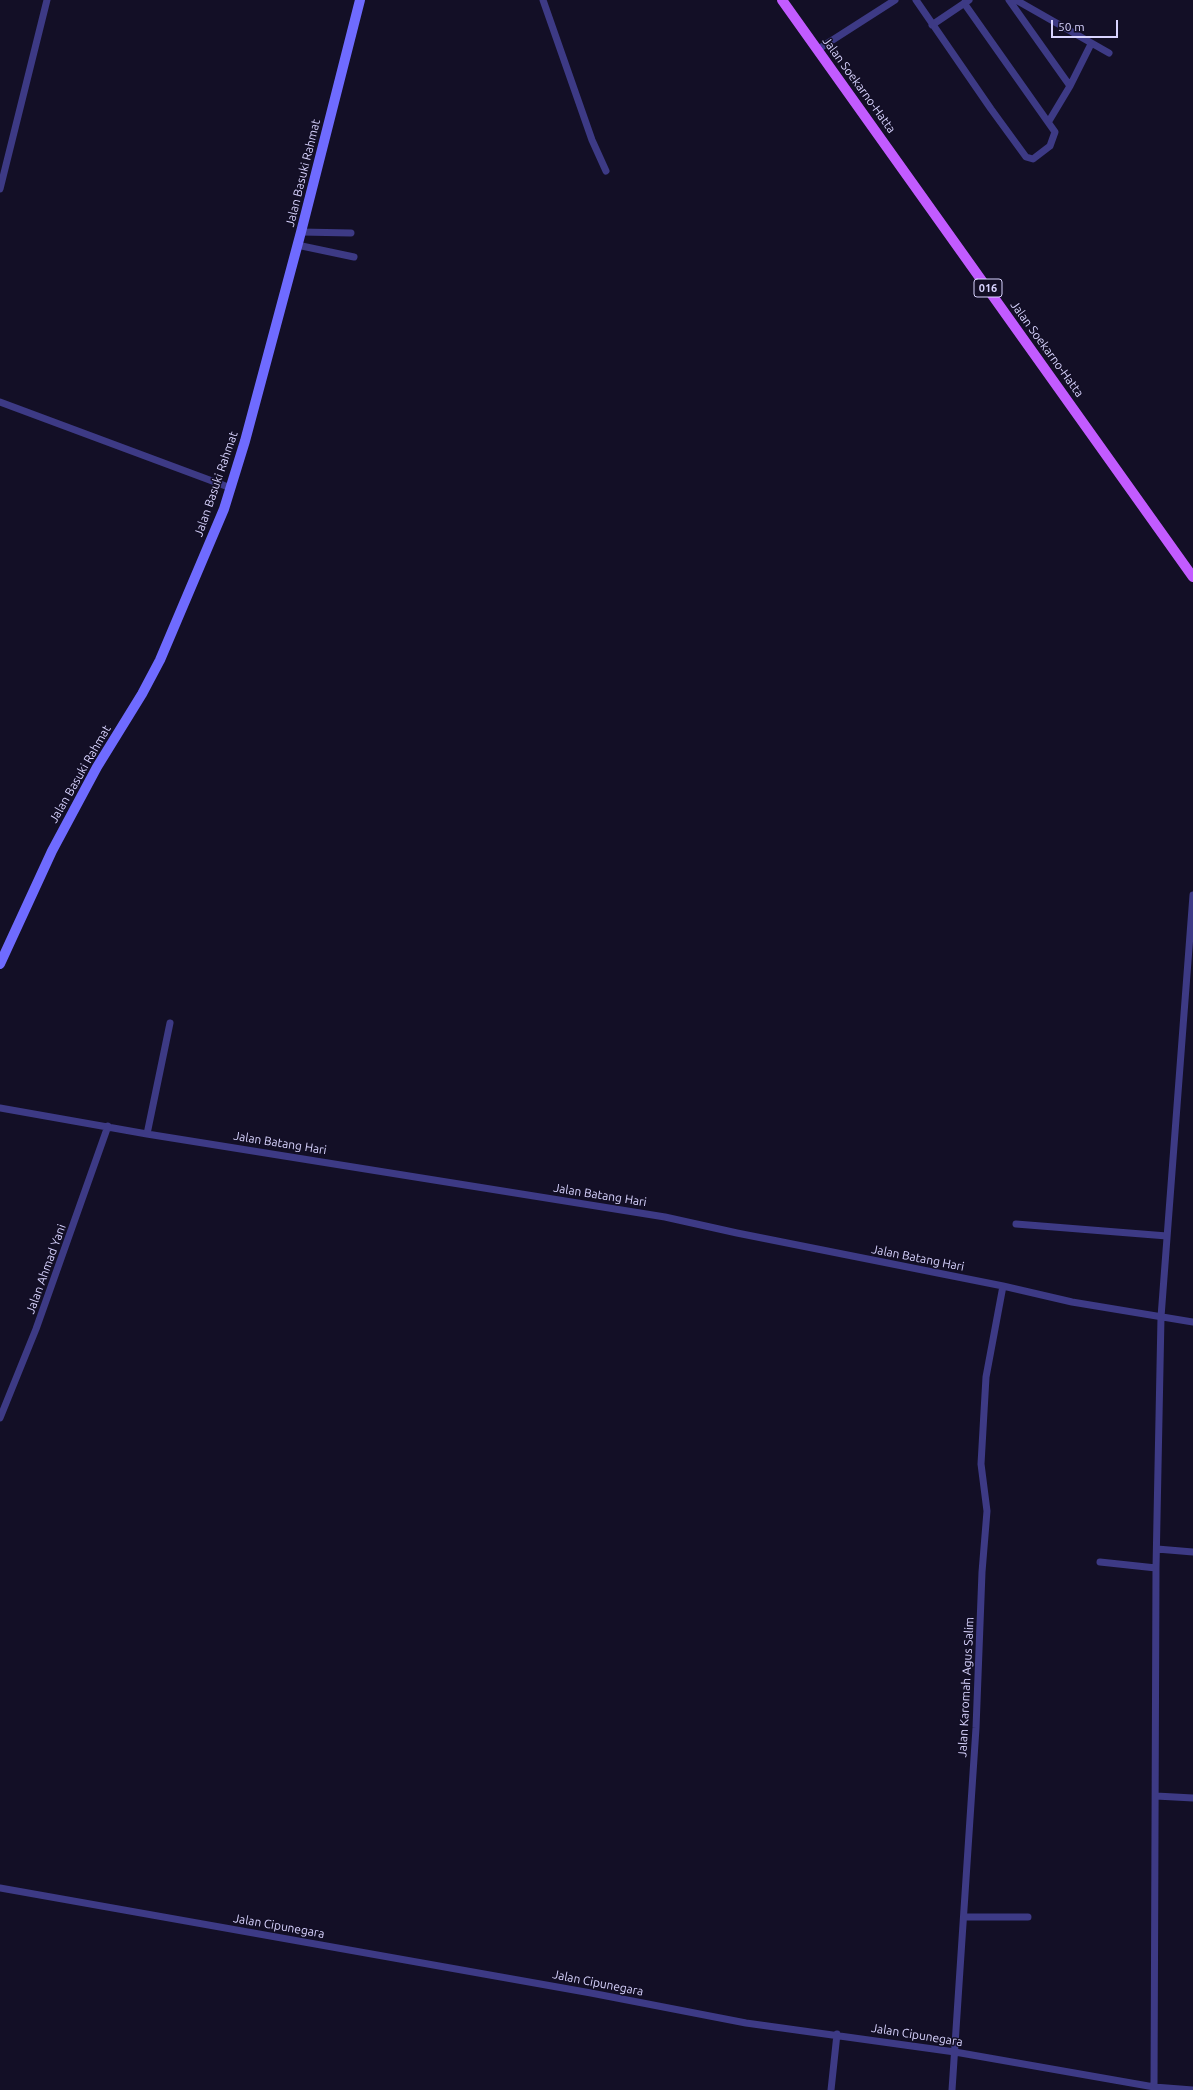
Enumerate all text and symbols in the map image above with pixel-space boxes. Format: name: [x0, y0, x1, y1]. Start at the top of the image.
scale bar: [1053, 12, 1120, 38]
text: 50 m: [1058, 20, 1085, 33]
street label: Jalan Soekarno-Hatta: [819, 34, 899, 136]
street label: Jalan Basuki Rahmat: [283, 118, 323, 228]
road number: 016: [974, 279, 1002, 297]
street label: Jalan Soekarno-Hatta: [1007, 298, 1087, 400]
street label: Jalan Basuki Rahmat: [191, 430, 241, 538]
street label: Jalan Basuki Rahmat: [46, 723, 114, 825]
street label: Jalan Batang Hari: [232, 1129, 328, 1157]
street label: Jalan Batang Hari: [552, 1181, 648, 1209]
street label: Jalan Ahmad Yani: [23, 1222, 69, 1316]
street label: Jalan Batang Hari: [870, 1242, 966, 1274]
street label: Jalan Karomah Agus Salim: [955, 1616, 977, 1758]
street label: Jalan Cipunegara: [232, 1911, 326, 1941]
street label: Jalan Cipunegara: [551, 1967, 645, 1999]
street label: Jalan Cipunegara: [870, 2021, 964, 2049]

